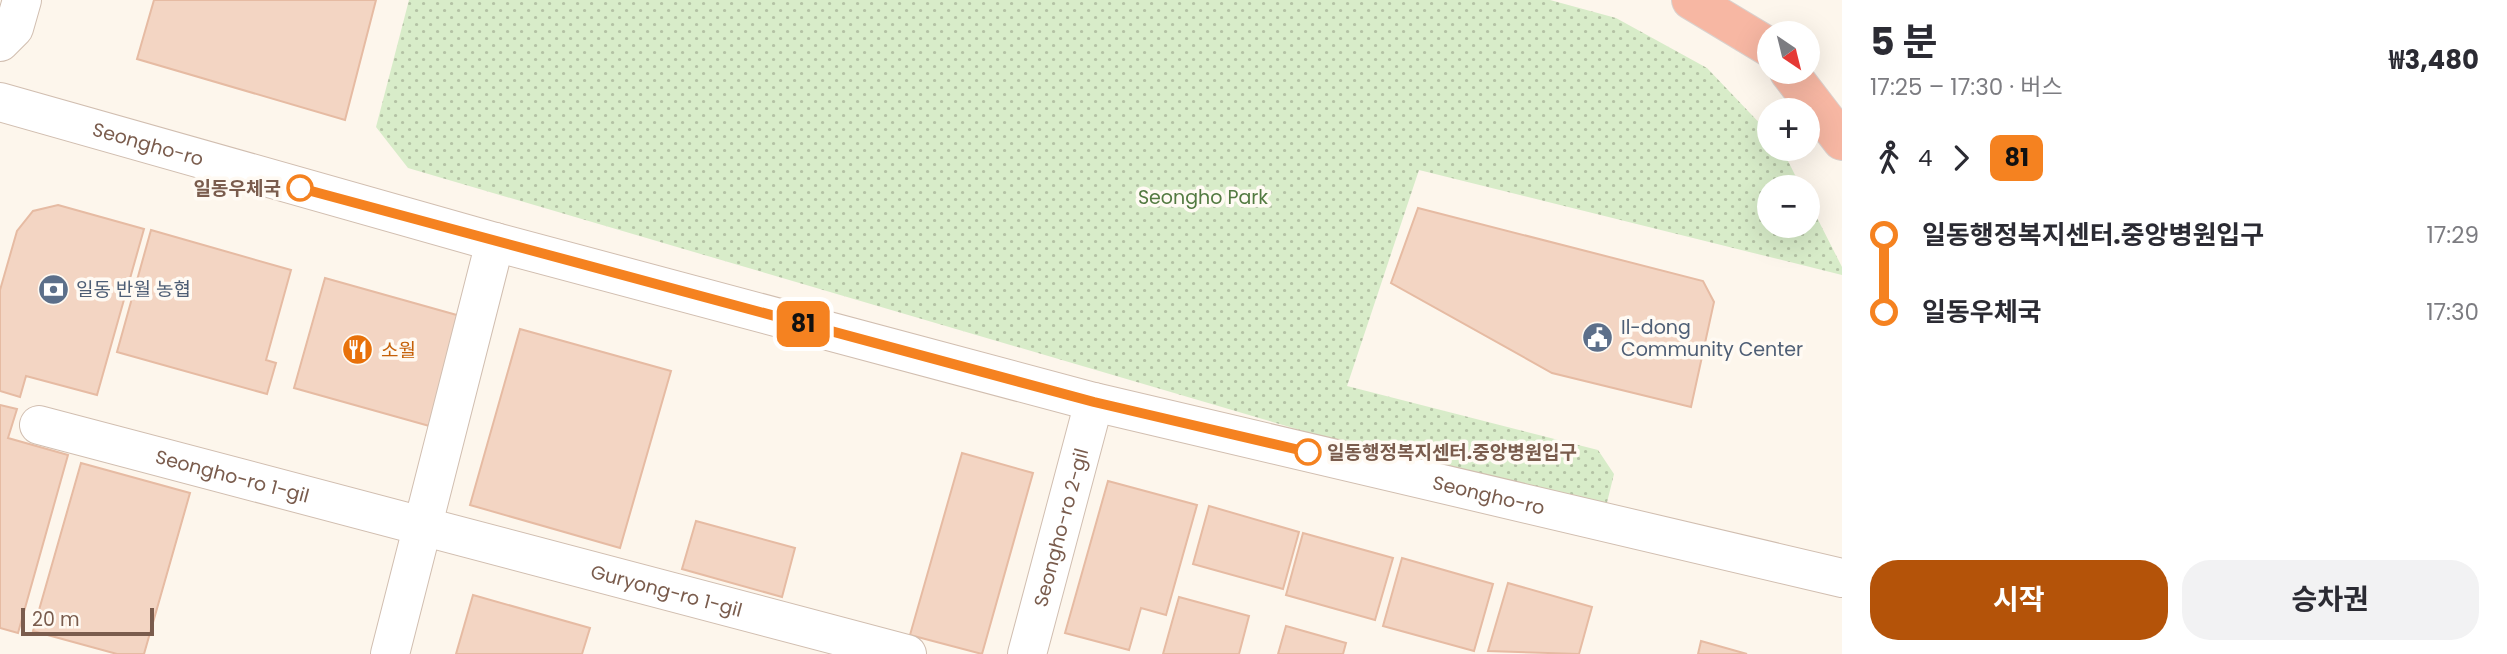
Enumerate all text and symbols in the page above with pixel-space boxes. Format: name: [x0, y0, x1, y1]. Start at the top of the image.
text: 5 분: [1870, 15, 1938, 68]
north arrow: [1757, 21, 1820, 84]
map controls: [1757, 21, 1820, 238]
text: ₩3,480: [2389, 42, 2479, 78]
text: 17:25 – 17:30 · 버스: [1870, 71, 2063, 103]
button: +: [1757, 98, 1820, 161]
street label: Seongho-ro: [90, 115, 207, 172]
icon: walk: [1870, 139, 1908, 177]
icon: forward: [1942, 139, 1980, 177]
text: 81: [2004, 141, 2029, 174]
text: 4: [1918, 142, 1932, 174]
place label: 일동우체국: [194, 175, 281, 202]
marker: 일동우체국: [287, 175, 313, 201]
button: −: [1757, 175, 1820, 238]
park label: Seongho Park: [1138, 184, 1268, 211]
text: 일동행정복지센터.중앙병원입구: [1922, 217, 2264, 253]
text: 17:29: [2426, 219, 2479, 251]
bank icon: 일동 반월 농협: [36, 272, 70, 306]
place label: 일동 반월 농협: [76, 276, 191, 303]
text: 일동우체국: [1922, 294, 2042, 330]
text: 17:30: [2426, 296, 2479, 328]
line badge: 81: [772, 301, 834, 347]
text: 81: [791, 307, 815, 340]
place label: Il-dong Community Center: [1621, 314, 1803, 363]
public building icon: Il-dong Community Center: [1581, 321, 1615, 355]
restaurant icon: 소월: [341, 333, 375, 367]
place label: 소월: [381, 337, 416, 364]
marker: 일동행정복지센터.중앙병원입구: [1295, 439, 1321, 465]
place label: 일동행정복지센터.중앙병원입구: [1327, 439, 1577, 466]
street label: Seongho-ro 1-gil: [152, 443, 312, 509]
street label: Seongho-ro 2-gil: [1027, 445, 1095, 610]
street label: Seongho-ro: [1430, 469, 1547, 521]
street label: Guryong-ro 1-gil: [588, 558, 745, 623]
button: 시작: [1870, 560, 2168, 640]
button: 승차권: [2182, 560, 2479, 640]
scale bar: [21, 605, 154, 637]
text: 20 m: [32, 606, 80, 633]

